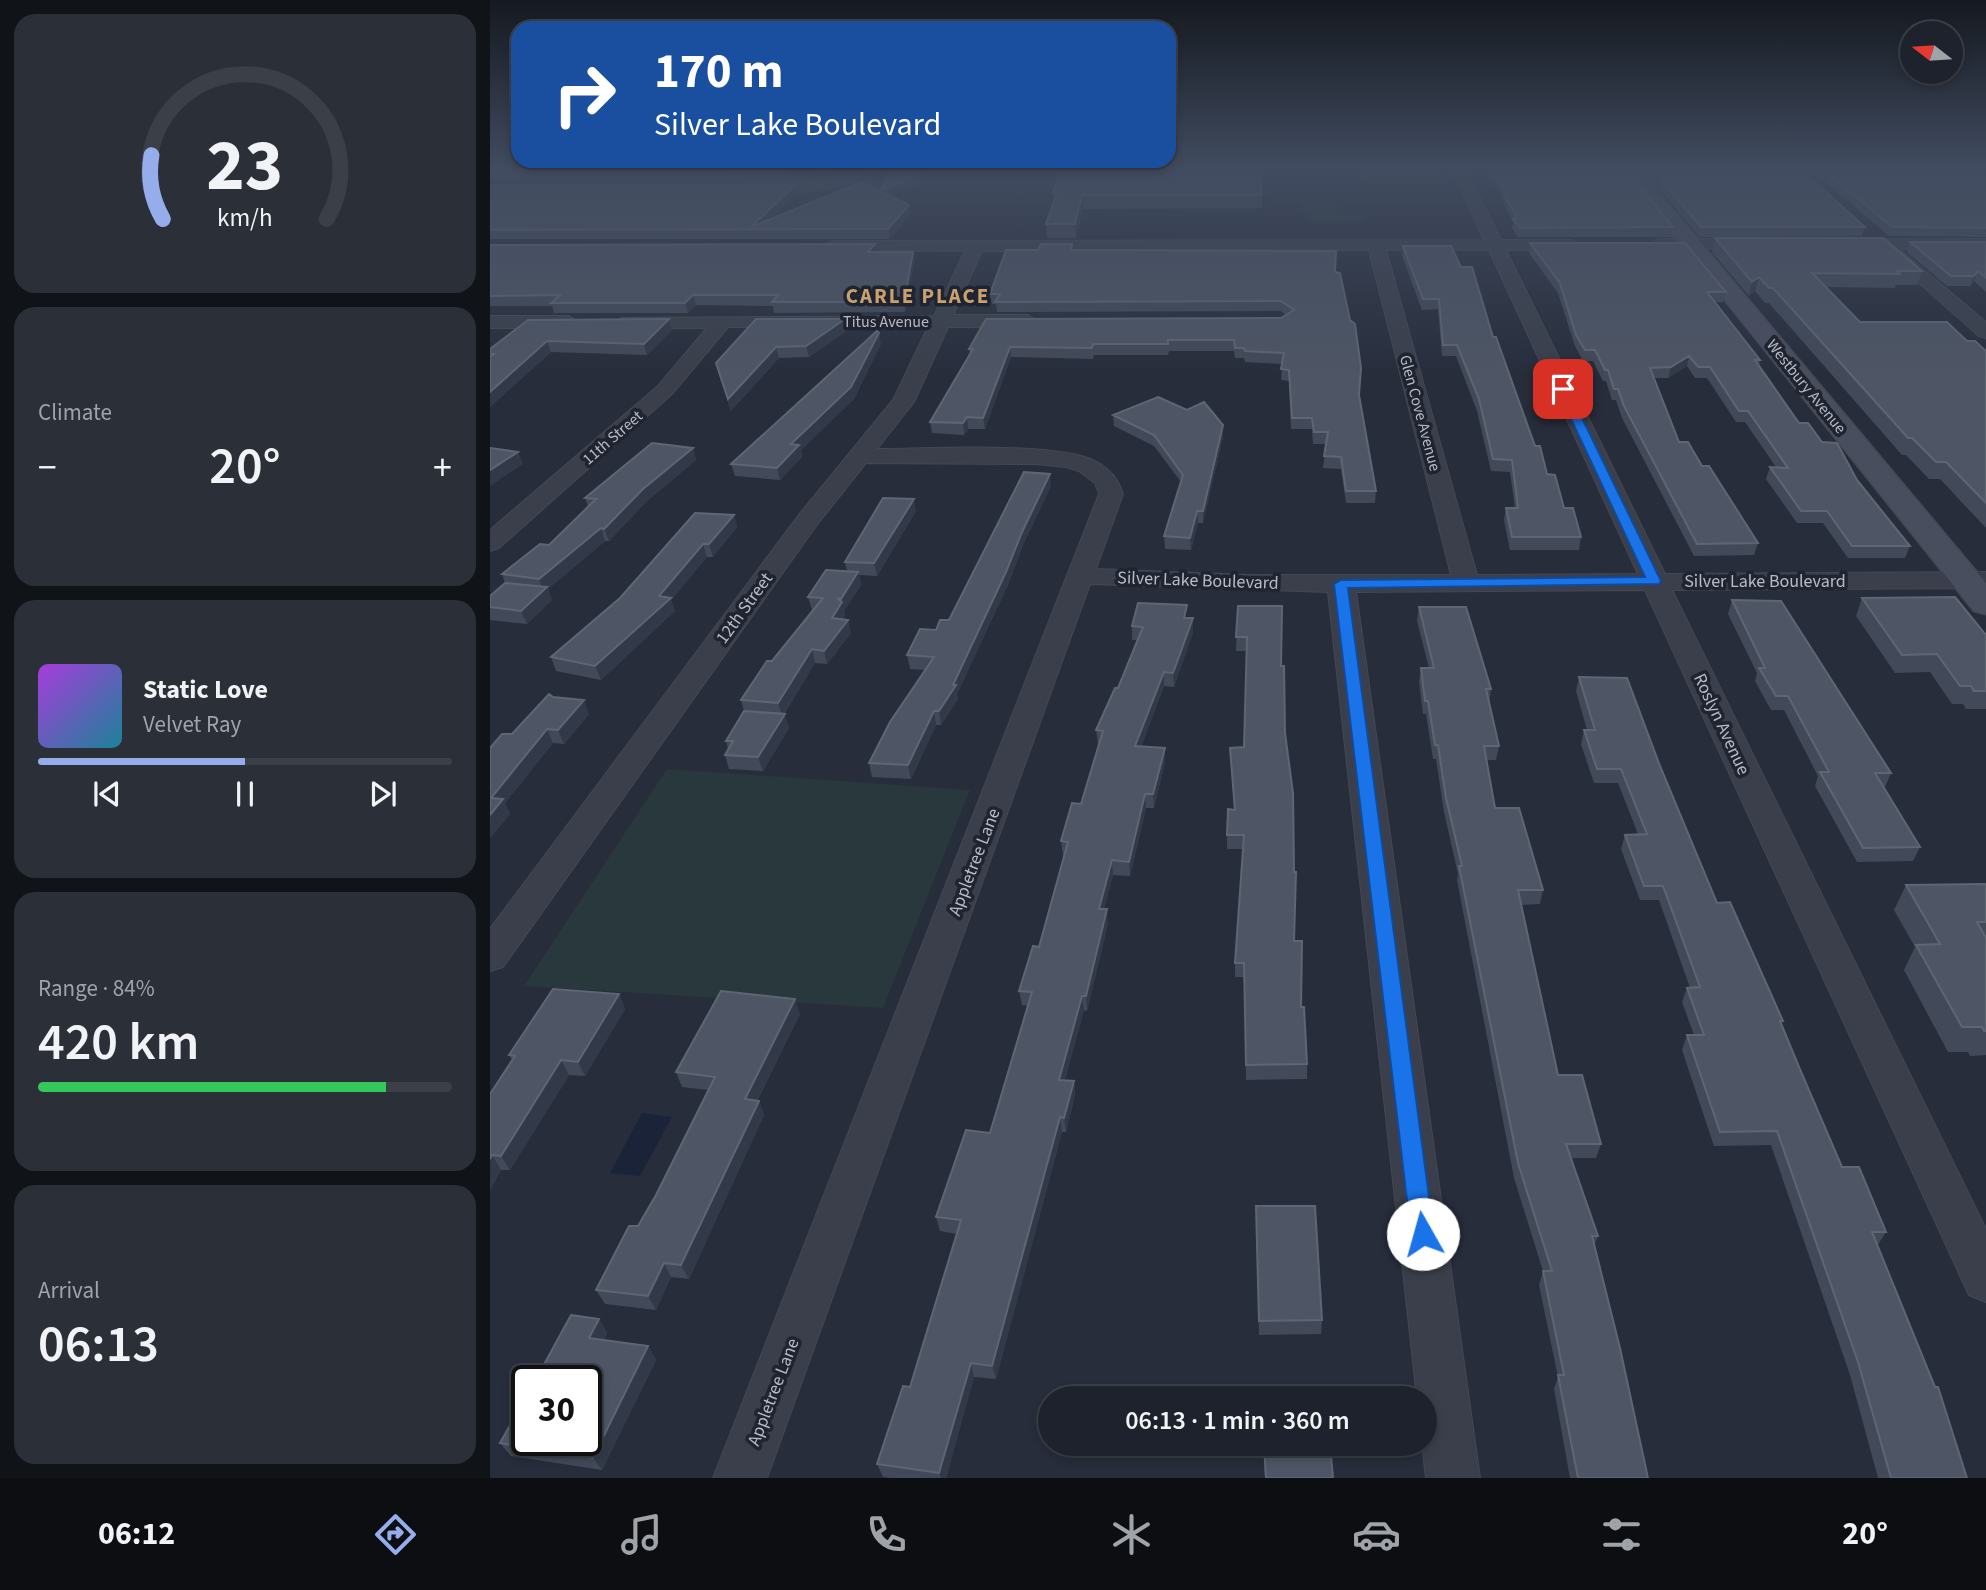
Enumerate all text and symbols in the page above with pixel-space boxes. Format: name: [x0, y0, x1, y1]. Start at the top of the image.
north arrow: [1900, 21, 1964, 84]
map controls: [1900, 21, 1963, 84]
text: 170 m: [654, 37, 783, 107]
icon: right: [539, 49, 630, 140]
text: Silver Lake Boulevard: [654, 102, 941, 148]
text: 23: [207, 115, 283, 219]
text: km/h: [217, 200, 273, 236]
district label: CARLE PLACE: [846, 281, 990, 311]
street label: Titus Avenue: [843, 311, 929, 333]
street label: Westbury Avenue: [1761, 335, 1851, 439]
street label: Glen Cove Avenue: [1394, 353, 1446, 474]
pin: [1533, 359, 1593, 419]
icon: arrive: [1544, 370, 1582, 408]
text: Climate: [38, 396, 112, 429]
street label: 11th Street: [578, 405, 648, 470]
text: 20°: [209, 430, 281, 504]
text: −: [38, 441, 57, 495]
text: +: [433, 441, 452, 495]
street label: Silver Lake Boulevard: [1117, 565, 1279, 596]
street label: 12th Street: [710, 568, 779, 649]
street label: Silver Lake Boulevard: [1684, 569, 1846, 594]
street label: Roslyn Avenue: [1687, 669, 1756, 779]
text: Static Love: [143, 671, 268, 708]
text: Velvet Ray: [143, 708, 241, 741]
icon: previous: [88, 775, 126, 813]
icon: pause: [226, 775, 264, 813]
icon: next: [364, 775, 402, 813]
street label: Appletree Lane: [942, 805, 1006, 920]
text: Range · 84%: [38, 972, 155, 1005]
text: 420 km: [38, 1006, 199, 1080]
position arrow: [1386, 1197, 1460, 1271]
text: Arrival: [38, 1274, 100, 1307]
text: 06:13: [38, 1308, 159, 1382]
street label: Appletree Lane: [741, 1335, 805, 1450]
speed limit sign: 30: [511, 1365, 602, 1456]
text: 06:13 · 1 min · 360 m: [1125, 1402, 1350, 1439]
icon: directions: [371, 1510, 420, 1559]
icon: music: [617, 1510, 666, 1559]
icon: phone: [862, 1510, 911, 1559]
icon: climate: [1107, 1510, 1156, 1559]
icon: car: [1352, 1510, 1401, 1559]
icon: filters: [1597, 1510, 1646, 1559]
text: 06:12: [98, 1511, 175, 1557]
text: 20°: [1842, 1511, 1888, 1557]

